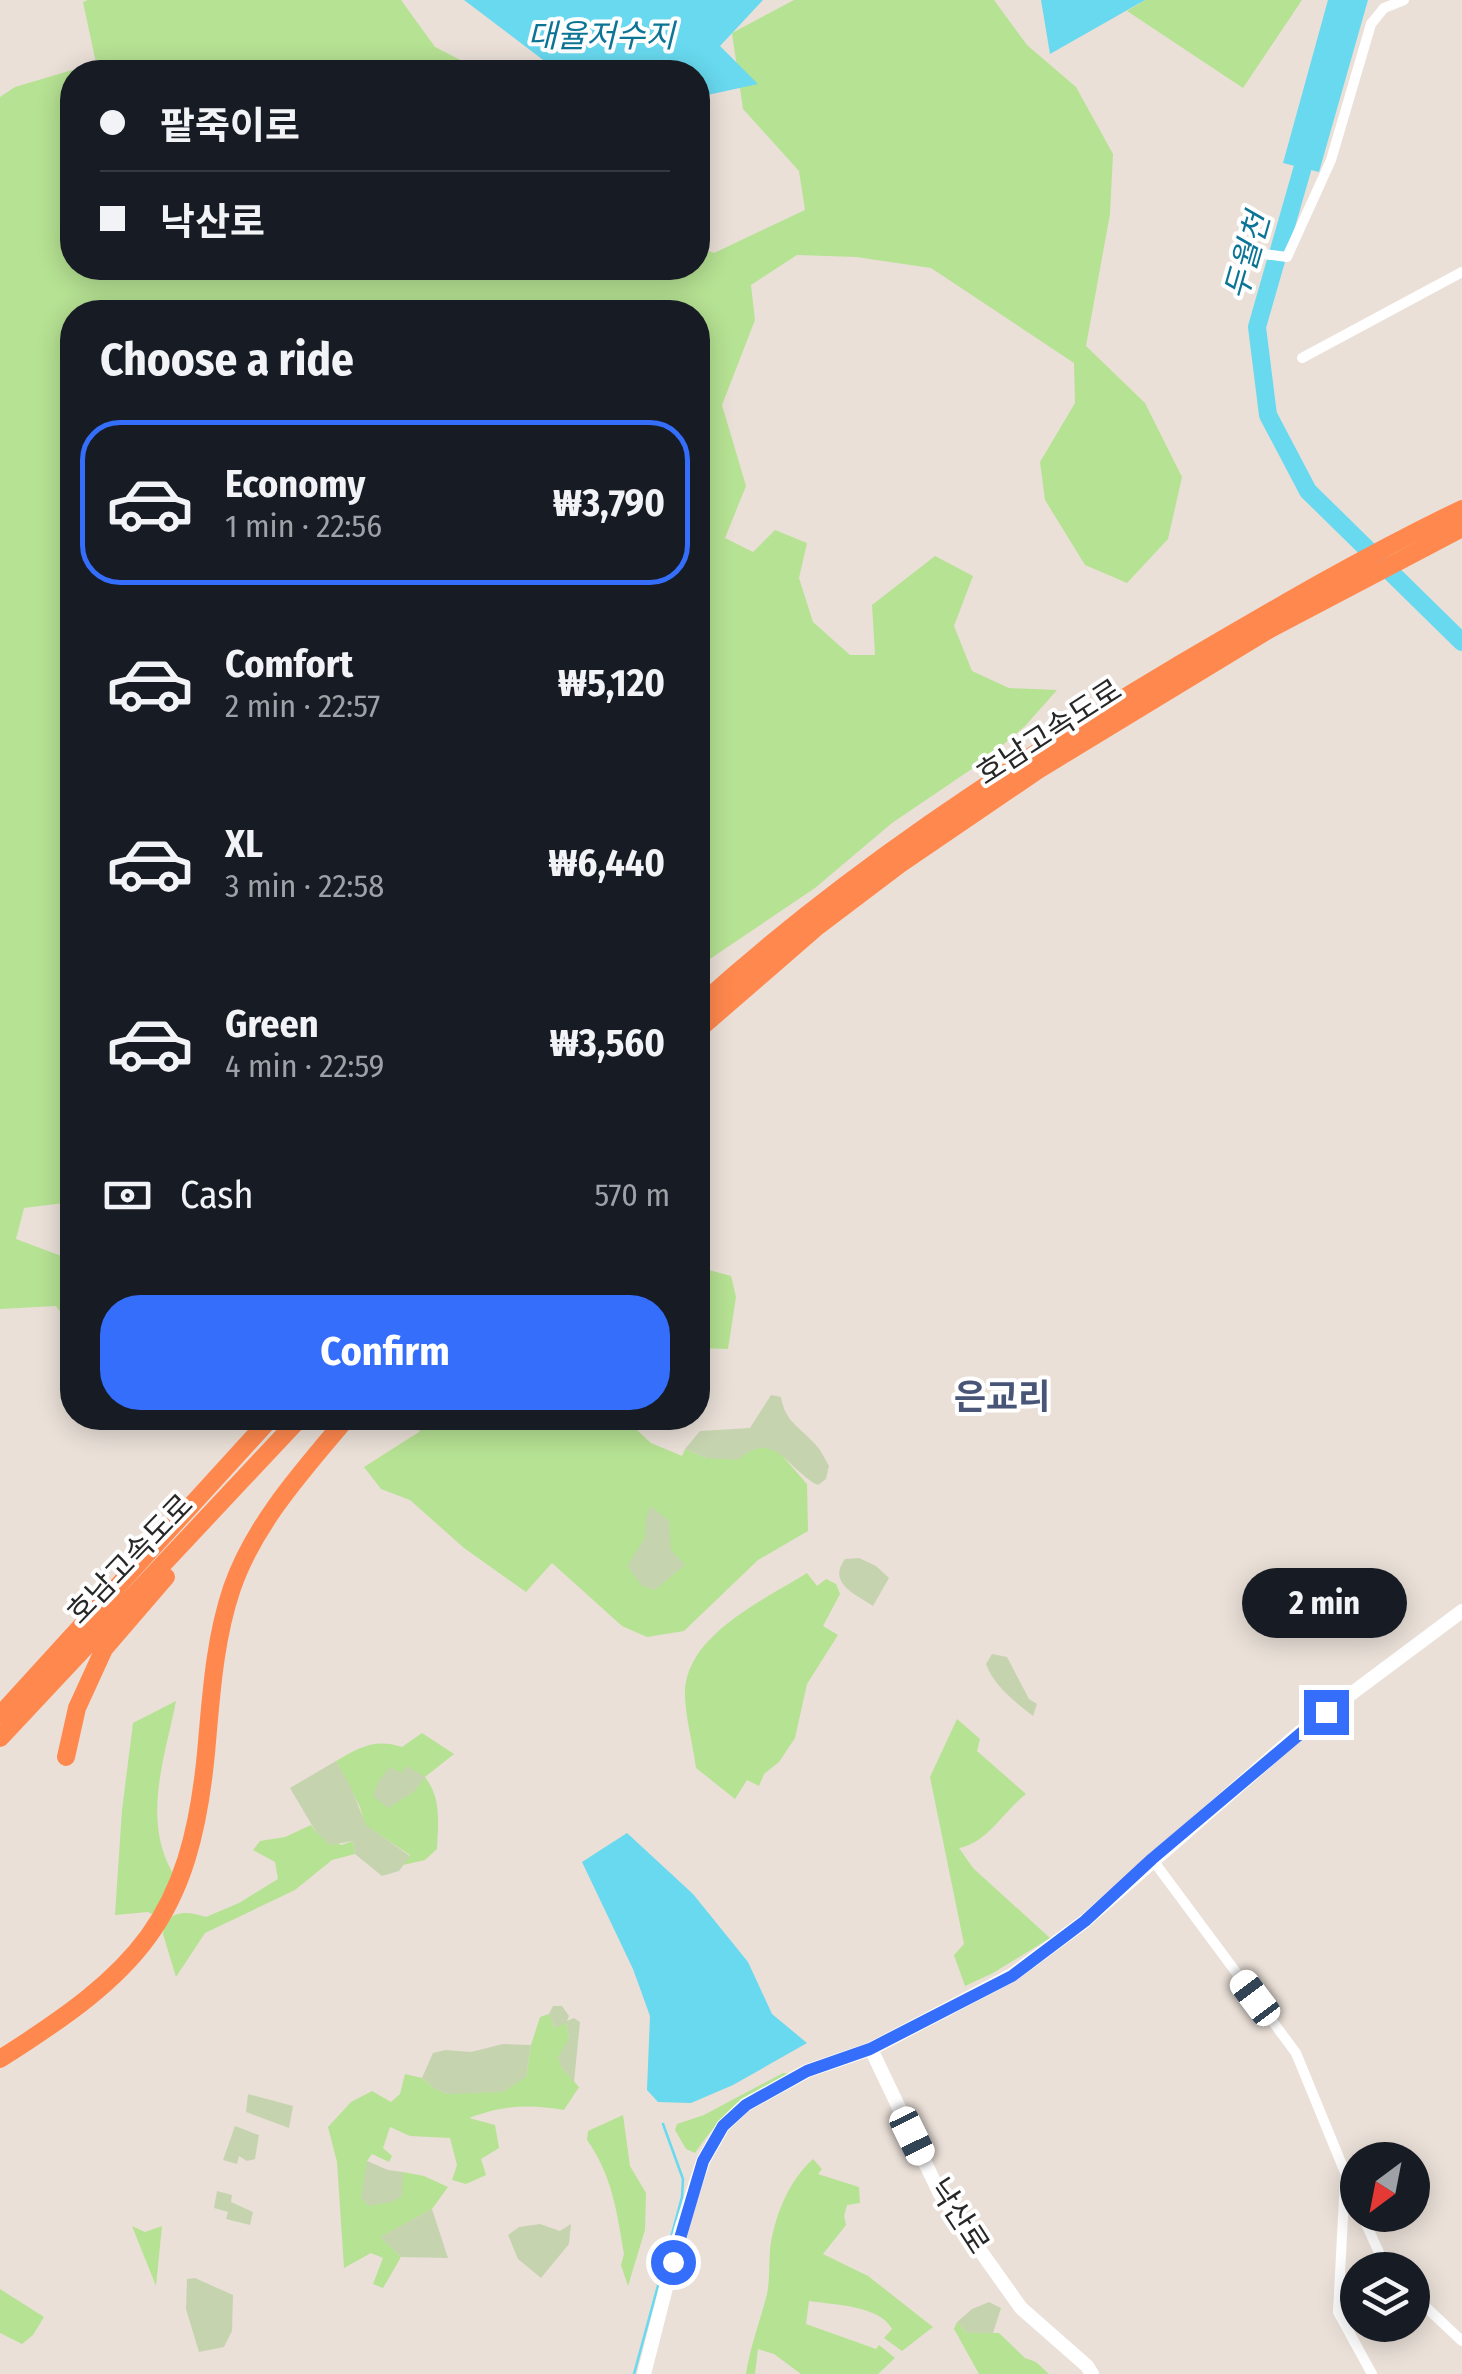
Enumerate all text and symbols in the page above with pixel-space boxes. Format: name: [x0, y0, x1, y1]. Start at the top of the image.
water label: 대율저수지: [527, 17, 677, 55]
text: 팥죽이로: [160, 103, 300, 149]
text: 낙산로: [160, 199, 265, 245]
water label: 두월천: [1217, 205, 1278, 304]
text: Choose a ride: [100, 333, 354, 387]
icon: car: [105, 458, 195, 548]
text: Economy: [225, 461, 365, 507]
text: ₩3,790: [553, 480, 665, 526]
text: 1 min · 22:56: [225, 507, 382, 545]
icon: car: [105, 638, 195, 728]
text: Comfort: [225, 641, 353, 687]
text: ₩5,120: [558, 660, 665, 706]
street label: 호남고속도로: [970, 672, 1128, 792]
text: 2 min · 22:57: [225, 687, 380, 725]
icon: car: [105, 818, 195, 908]
text: XL: [225, 821, 263, 867]
text: ₩6,440: [548, 840, 665, 886]
text: 3 min · 22:58: [225, 867, 384, 905]
icon: car: [105, 998, 195, 1088]
text: Green: [225, 1001, 319, 1047]
text: ₩3,560: [549, 1020, 665, 1066]
text: 4 min · 22:59: [225, 1047, 384, 1085]
icon: cash: [100, 1168, 155, 1223]
text: Cash: [180, 1172, 254, 1218]
text: 570 m: [595, 1176, 670, 1214]
button: Confirm: [100, 1295, 670, 1410]
district label: 은교리: [954, 1376, 1050, 1418]
street label: 호남고속도로: [60, 1487, 200, 1631]
callout: 2 min: [1244, 1567, 1408, 1637]
text: 2 min: [1289, 1584, 1360, 1622]
route end: [1304, 1690, 1349, 1735]
car: [1225, 1965, 1285, 2031]
car: [885, 2102, 939, 2170]
north arrow: [1340, 2142, 1430, 2232]
map controls: [1340, 2142, 1430, 2342]
street label: 낙산로: [921, 2171, 997, 2261]
route start: [651, 2240, 696, 2285]
button: layers: [1340, 2252, 1430, 2342]

